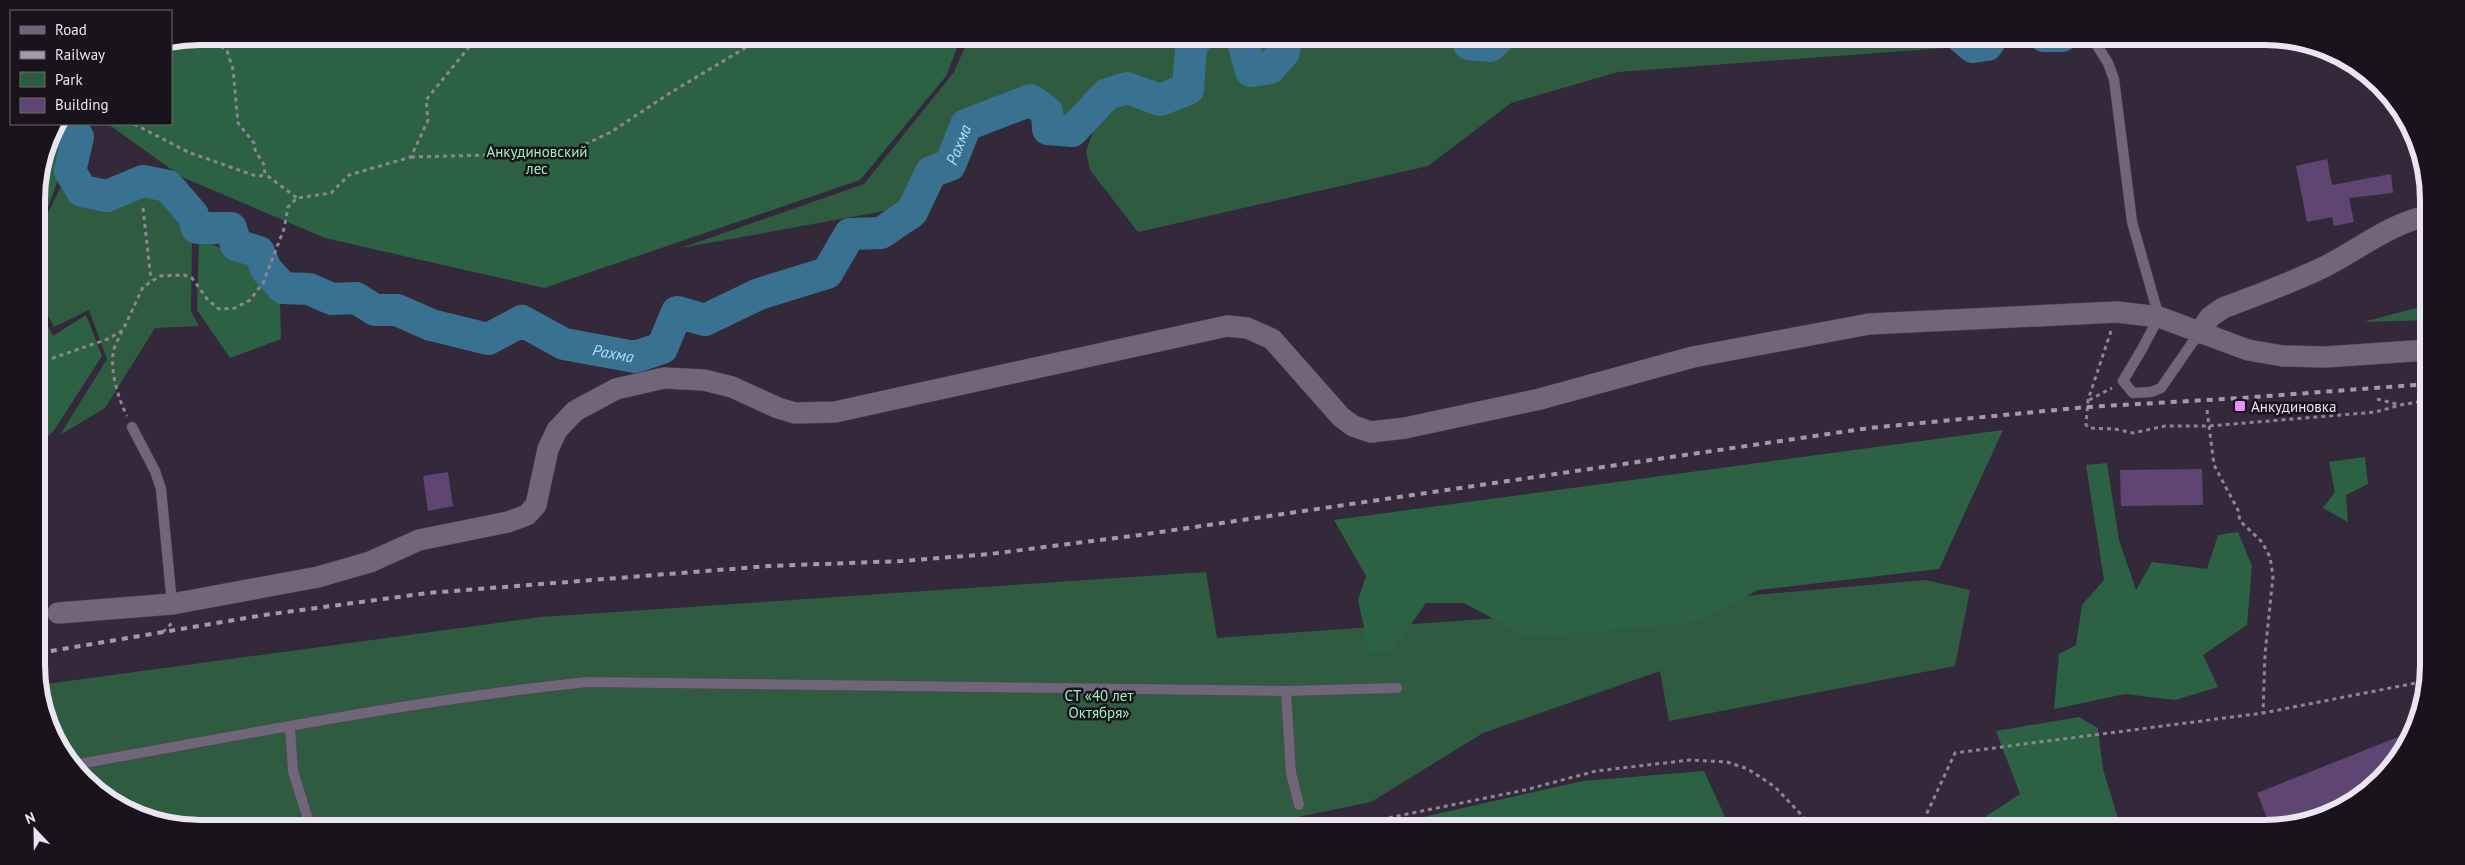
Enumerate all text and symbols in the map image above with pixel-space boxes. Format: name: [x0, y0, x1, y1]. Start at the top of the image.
legend: [10, 10, 172, 125]
text: Road: [55, 20, 87, 39]
text: Railway: [55, 45, 105, 64]
text: Park: [55, 70, 83, 89]
text: Building: [55, 95, 109, 114]
water label: Рахма: [941, 121, 975, 168]
park label: Анкудиновский лес: [486, 142, 588, 178]
water label: Рахма: [591, 339, 636, 367]
place label: Анкудиновка: [2251, 397, 2336, 416]
marker: Анкудиновка: [2233, 399, 2247, 413]
park label: СТ «40 лет Октября»: [1065, 686, 1133, 722]
north arrow: [10, 805, 60, 855]
text: N: [22, 808, 38, 828]

